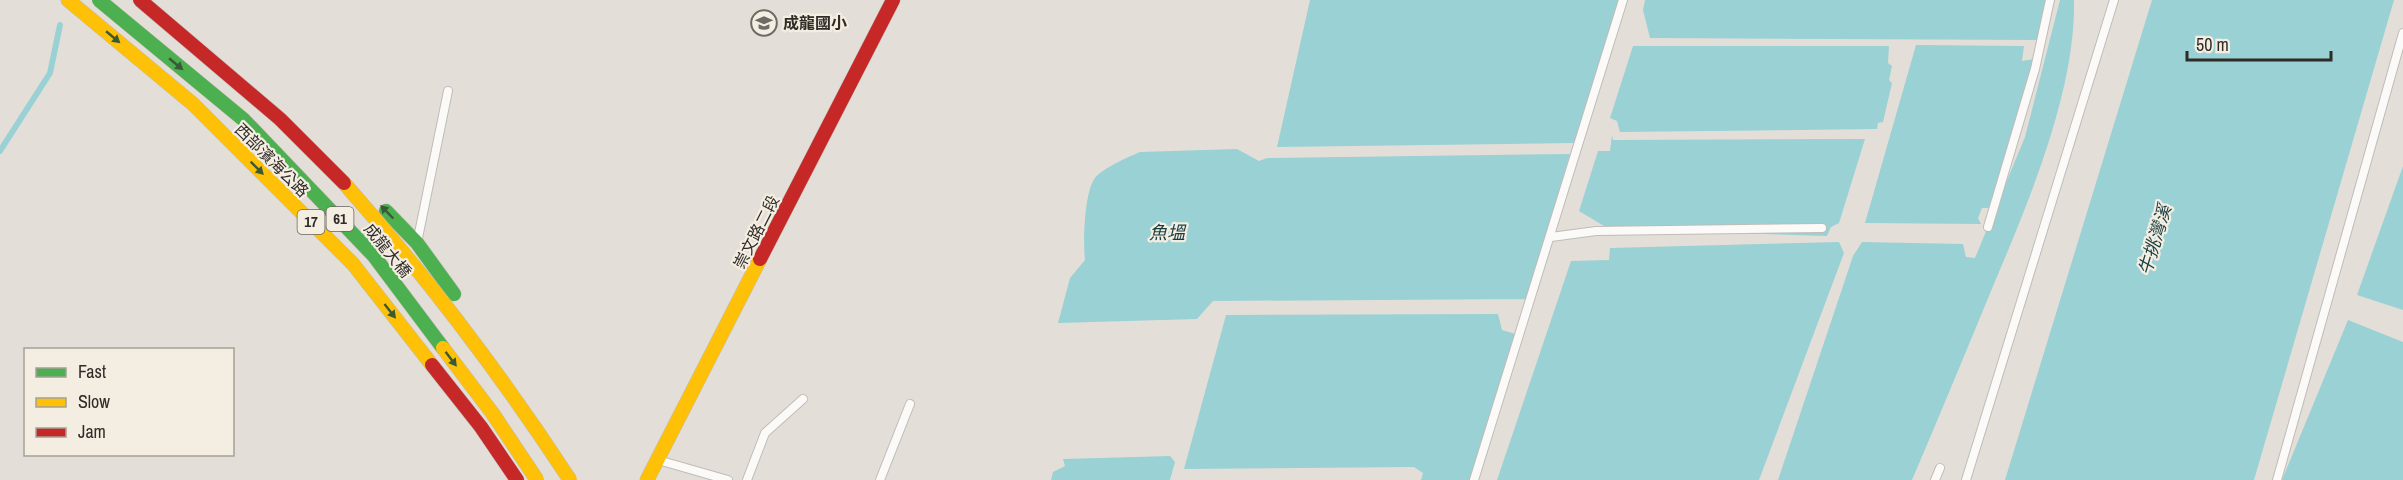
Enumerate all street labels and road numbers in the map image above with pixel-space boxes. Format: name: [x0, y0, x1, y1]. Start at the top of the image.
street label: 西部濱海公路: [230, 118, 314, 202]
street label: 崇文路二段: [728, 191, 784, 273]
road number: 61: [326, 207, 354, 231]
road number: 17: [298, 210, 324, 234]
street label: 成龍大橋: [359, 218, 417, 282]

